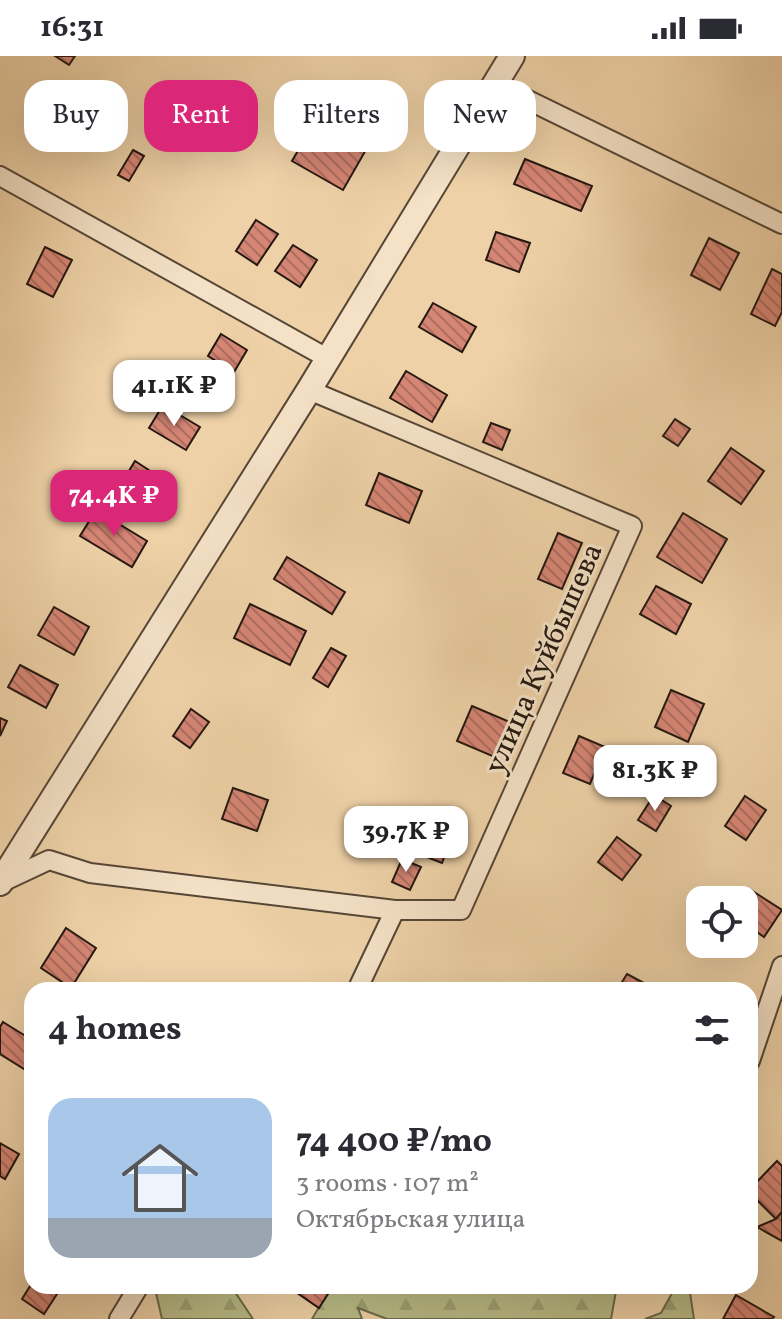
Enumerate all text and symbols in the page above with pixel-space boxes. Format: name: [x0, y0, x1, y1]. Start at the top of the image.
text: 16:31: [40, 7, 104, 49]
chip: Buy: [24, 80, 128, 152]
chip: Rent: [144, 80, 258, 152]
chip: Filters: [274, 80, 408, 152]
chip: New: [424, 80, 536, 152]
pin: 41.1K ₽: [100, 360, 248, 428]
text: 41.1K ₽: [131, 368, 217, 404]
pin: 74.4K ₽: [40, 470, 188, 538]
text: 74.4K ₽: [68, 478, 160, 514]
street label: улица Куйбышева: [475, 537, 615, 781]
pin: 81.3K ₽: [581, 745, 729, 813]
text: 81.3K ₽: [612, 753, 698, 789]
pin: 39.7K ₽: [332, 806, 480, 874]
text: 39.7K ₽: [362, 814, 450, 850]
map controls: [686, 886, 758, 958]
button: locate: [686, 886, 758, 958]
text: 4 homes: [48, 1007, 182, 1054]
icon: filters: [690, 1008, 734, 1052]
text: 74 400 ₽/mo: [296, 1119, 492, 1166]
icon: home: [112, 1130, 208, 1226]
text: 3 rooms · 107 m²: [296, 1166, 479, 1202]
text: Октябрьская улица: [296, 1202, 525, 1238]

